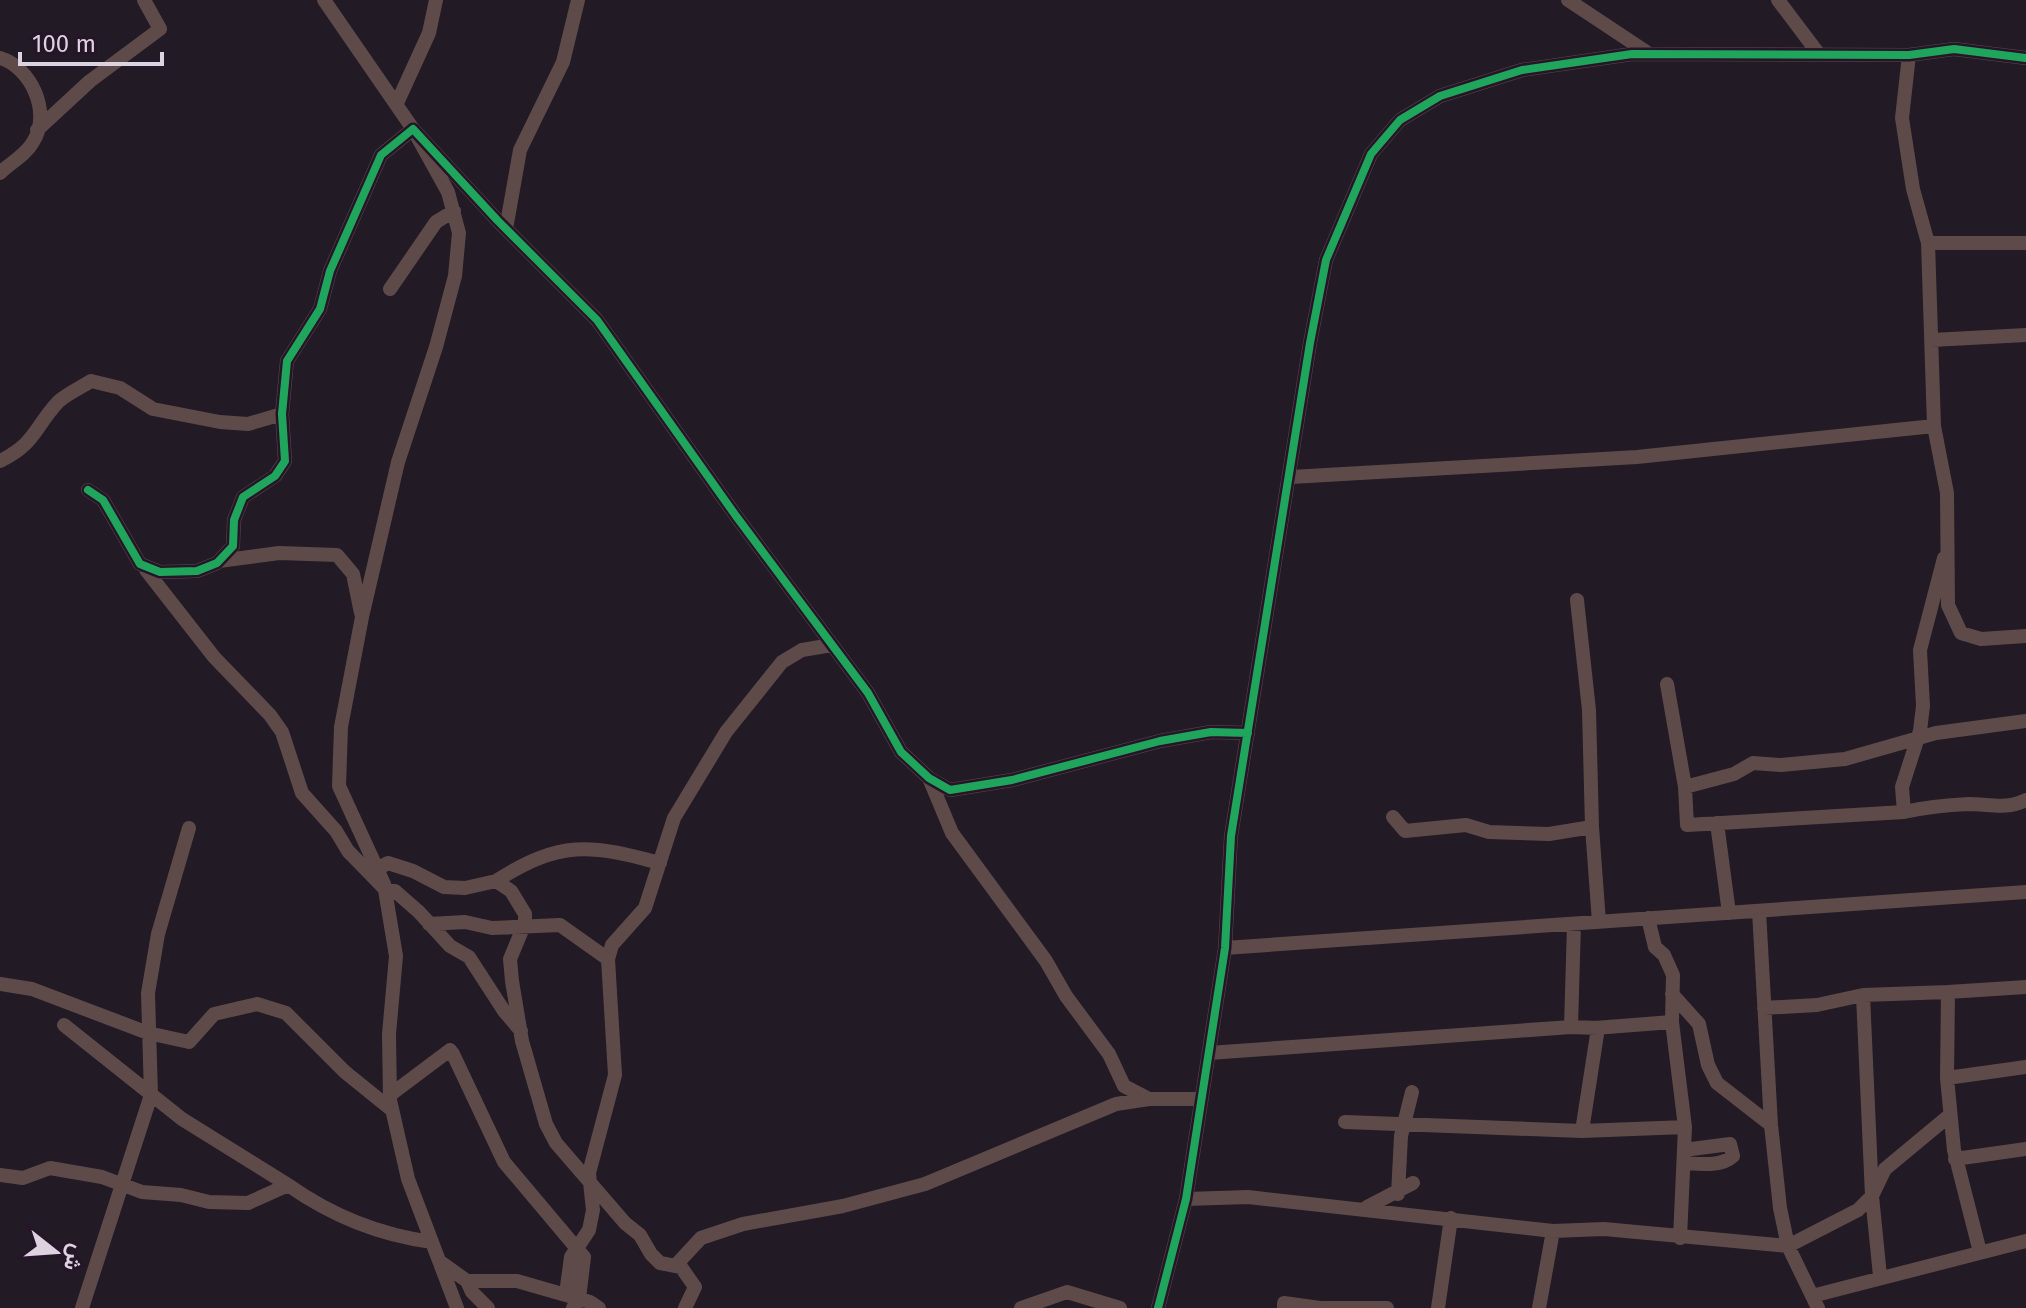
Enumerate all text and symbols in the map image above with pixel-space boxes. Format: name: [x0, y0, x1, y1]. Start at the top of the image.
scale bar: [20, 16, 162, 66]
text: 100 m: [32, 30, 96, 58]
north arrow: [16, 1212, 96, 1292]
text: ش: [58, 1241, 91, 1274]

